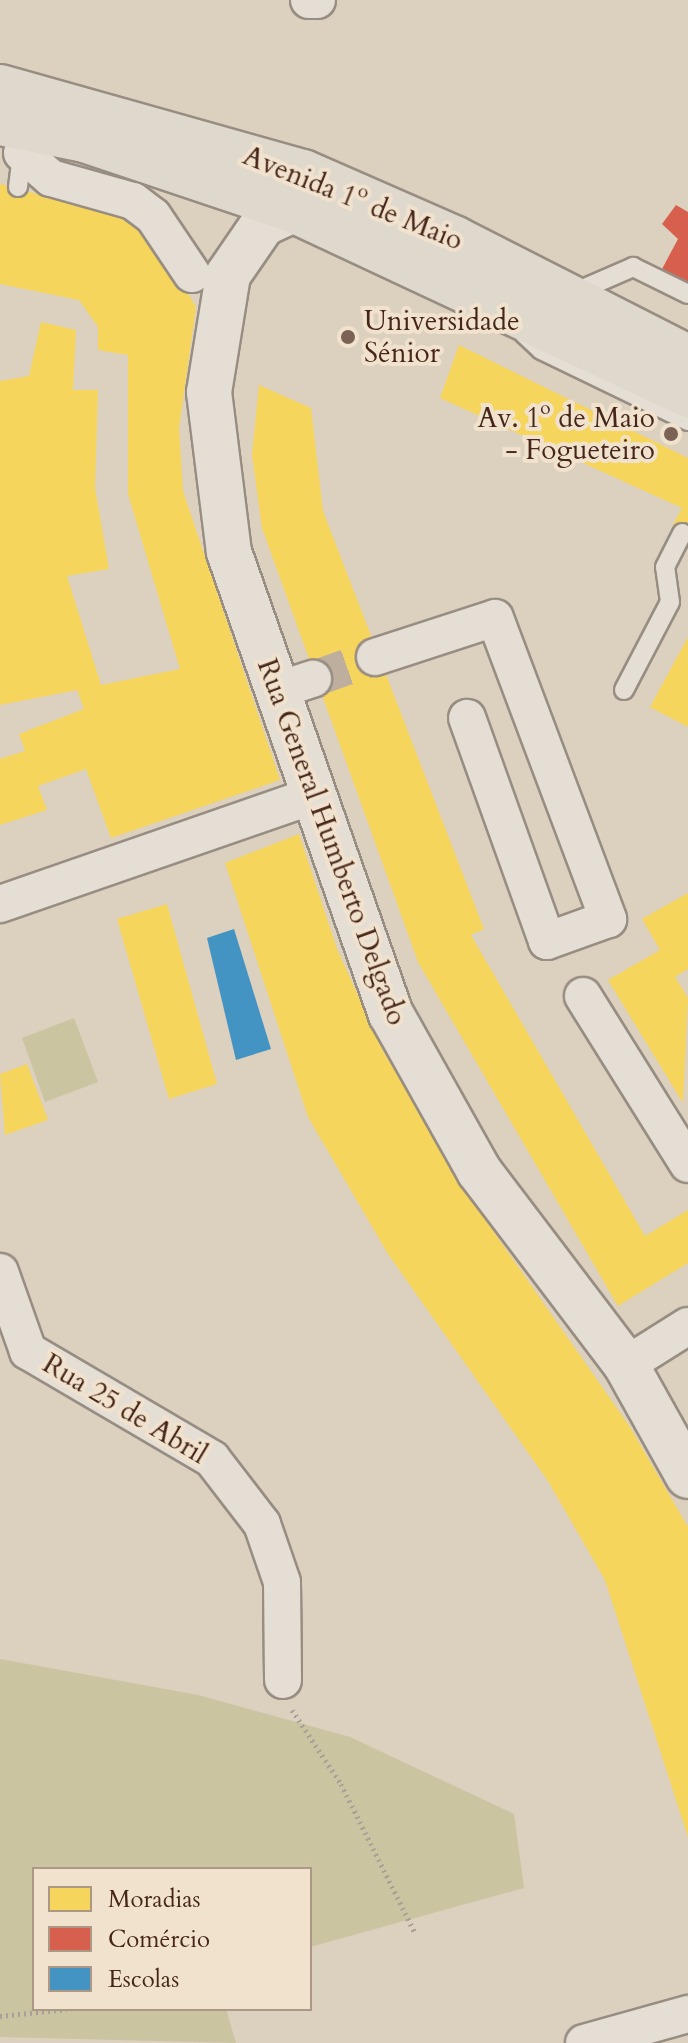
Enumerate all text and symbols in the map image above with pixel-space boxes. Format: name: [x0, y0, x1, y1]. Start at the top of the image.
street label: Avenida 1º de Maio: [238, 139, 468, 257]
place label: Universidade Sénior: [364, 304, 520, 370]
marker: Universidade Sénior: [339, 328, 357, 346]
place label: Av. 1º de Maio - Fogueteiro: [477, 401, 655, 467]
marker: Av. 1º de Maio - Fogueteiro: [662, 425, 680, 443]
street label: Rua General Humberto Delgado: [250, 654, 414, 1030]
street label: Rua 25 de Abril: [37, 1347, 213, 1471]
legend: [32, 1867, 312, 2011]
text: Moradias: [108, 1883, 201, 1916]
text: Comércio: [108, 1923, 210, 1956]
text: Escolas: [108, 1963, 179, 1996]

